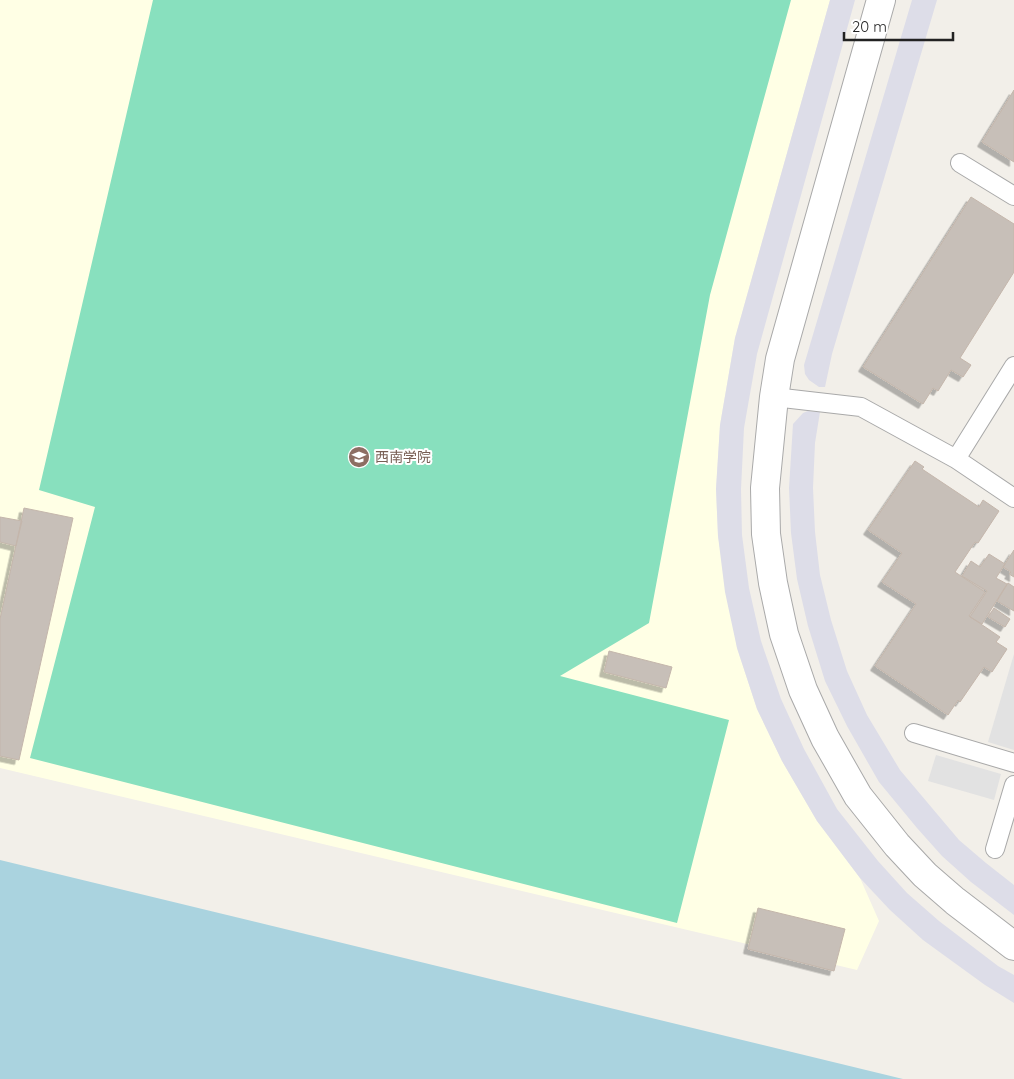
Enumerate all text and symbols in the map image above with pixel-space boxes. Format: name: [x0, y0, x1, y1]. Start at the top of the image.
scale bar: [844, 10, 953, 42]
text: 20 m: [852, 17, 887, 36]
school or university icon: 西南学院: [347, 445, 371, 469]
place label: 西南学院: [375, 448, 431, 466]

